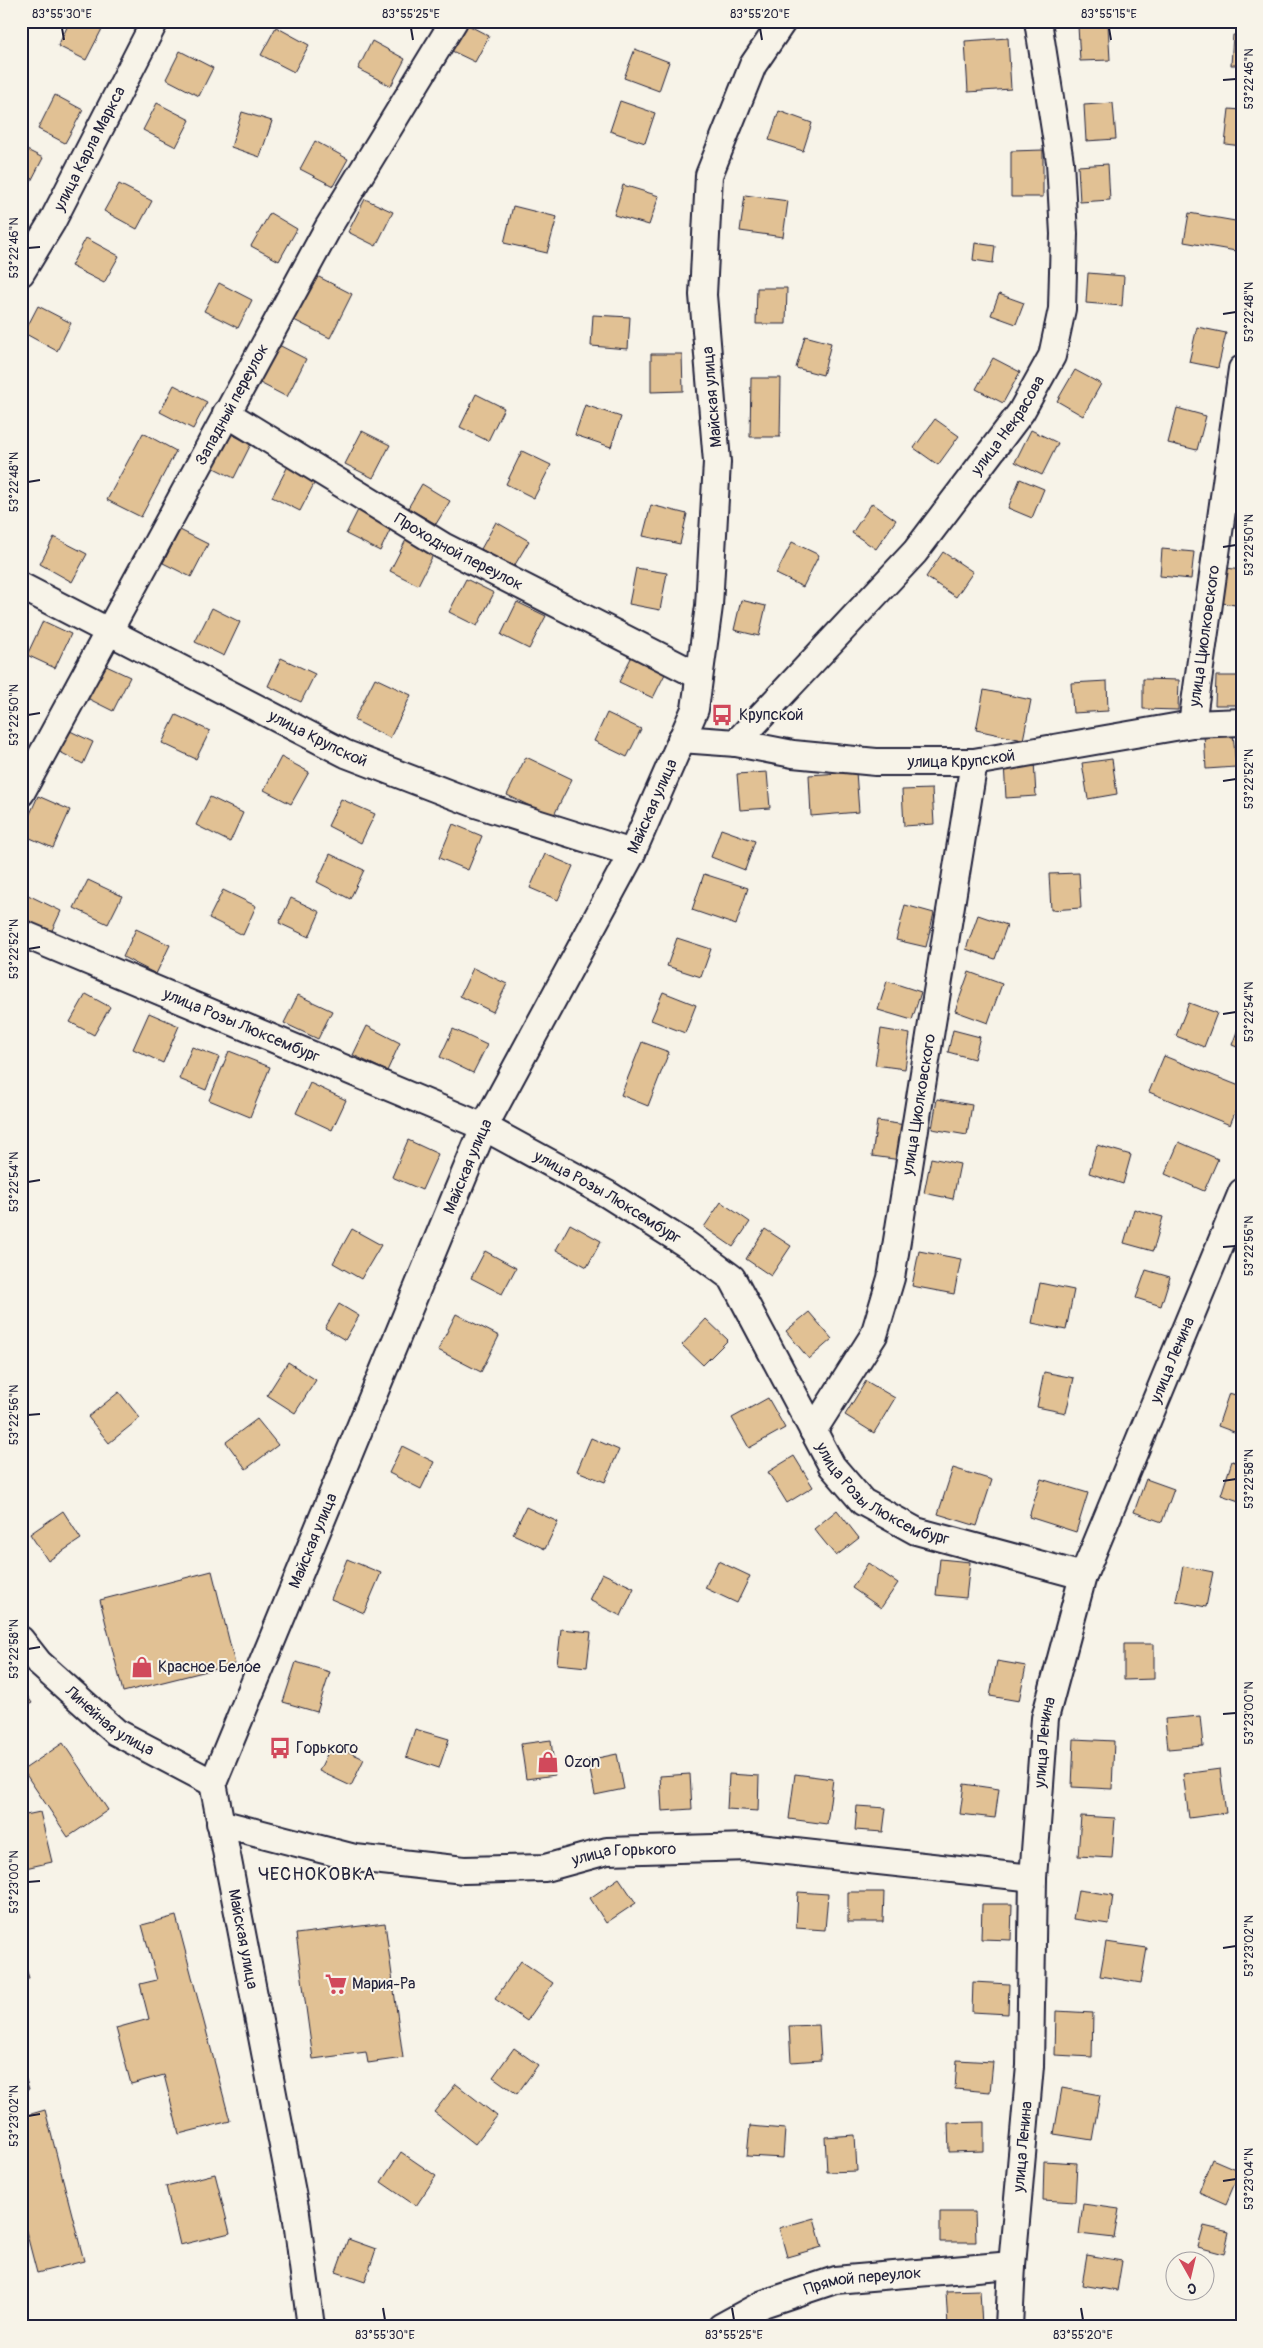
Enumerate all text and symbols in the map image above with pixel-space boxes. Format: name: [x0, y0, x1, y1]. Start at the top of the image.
text: 83°55'30"E: [32, 7, 92, 22]
text: 83°55'25"E: [382, 7, 440, 22]
text: 83°55'20"E: [730, 7, 790, 22]
text: 83°55'15"E: [1081, 7, 1137, 22]
text: 53°22'46"N: [1242, 48, 1257, 110]
street label: улица Карла Маркса: [49, 83, 130, 215]
text: 53°22'46"N: [7, 217, 22, 279]
text: 53°22'48"N: [1242, 282, 1257, 342]
street label: Западный переулок: [191, 340, 273, 469]
street label: Майская улица: [698, 346, 726, 448]
street label: улица Некрасова: [966, 372, 1049, 480]
text: 53°22'48"N: [7, 452, 22, 512]
street label: Проходной переулок: [391, 509, 526, 595]
text: 53°22'50"N: [1242, 514, 1257, 576]
street label: улица Циолковского: [1184, 563, 1224, 709]
text: 53°22'50"N: [7, 684, 22, 746]
bus stop icon: Крупской: [709, 702, 735, 728]
street label: улица Крупской: [264, 705, 370, 771]
place label: Крупской: [739, 705, 803, 725]
street label: улица Крупской: [907, 745, 1016, 772]
text: 53°22'52"N: [1242, 749, 1257, 809]
street label: Майская улица: [623, 756, 682, 857]
text: 53°22'52"N: [7, 919, 22, 979]
text: 53°22'54"N: [1242, 982, 1257, 1042]
street label: улица Розы Люксембург: [159, 983, 323, 1067]
street label: улица Циолковского: [898, 1032, 940, 1177]
street label: Майская улица: [439, 1115, 497, 1217]
street label: улица Розы Люксембург: [530, 1146, 685, 1249]
text: 53°22'54"N: [7, 1152, 22, 1212]
text: 53°22'56"N: [1242, 1216, 1257, 1276]
street label: улица Ленина: [1145, 1314, 1199, 1407]
text: 53°22'56"N: [7, 1385, 22, 1445]
street label: улица Розы Люксембург: [811, 1438, 952, 1550]
text: 53°22'58"N: [1242, 1449, 1257, 1509]
street label: Майская улица: [284, 1490, 342, 1591]
text: 53°22'58"N: [7, 1619, 22, 1679]
shop icon: Красное Белое: [129, 1654, 155, 1680]
place label: Красное Белое: [158, 1657, 261, 1677]
street label: Линейная улица: [60, 1681, 158, 1760]
text: 53°23'00"N: [1242, 1681, 1257, 1745]
street label: улица Ленина: [1030, 1695, 1060, 1790]
bus stop icon: Горького: [267, 1735, 293, 1761]
place label: Горького: [296, 1738, 358, 1758]
shop icon: Ozon: [535, 1749, 561, 1775]
place label: Ozon: [564, 1752, 600, 1772]
street label: улица Горького: [568, 1839, 677, 1870]
text: 53°23'00"N: [7, 1850, 22, 1914]
district label: ЧЕСНОКОВКА: [258, 1863, 376, 1886]
street label: Майская улица: [224, 1887, 262, 1991]
text: 53°23'02"N: [1242, 1915, 1257, 1977]
supermarket icon: Мария-Ра: [323, 1971, 349, 1997]
place label: Мария-Ра: [352, 1974, 415, 1994]
text: 53°23'02"N: [7, 2085, 22, 2147]
street label: улица Ленина: [1009, 2100, 1037, 2194]
text: 53°23'04"N: [1242, 2148, 1257, 2210]
north arrow: [1166, 2250, 1216, 2300]
street label: Прямой переулок: [801, 2263, 922, 2300]
text: С: [1186, 2279, 1197, 2297]
text: 83°55'30"E: [355, 2328, 415, 2343]
text: 83°55'25"E: [705, 2328, 763, 2343]
text: 83°55'20"E: [1053, 2328, 1113, 2343]

